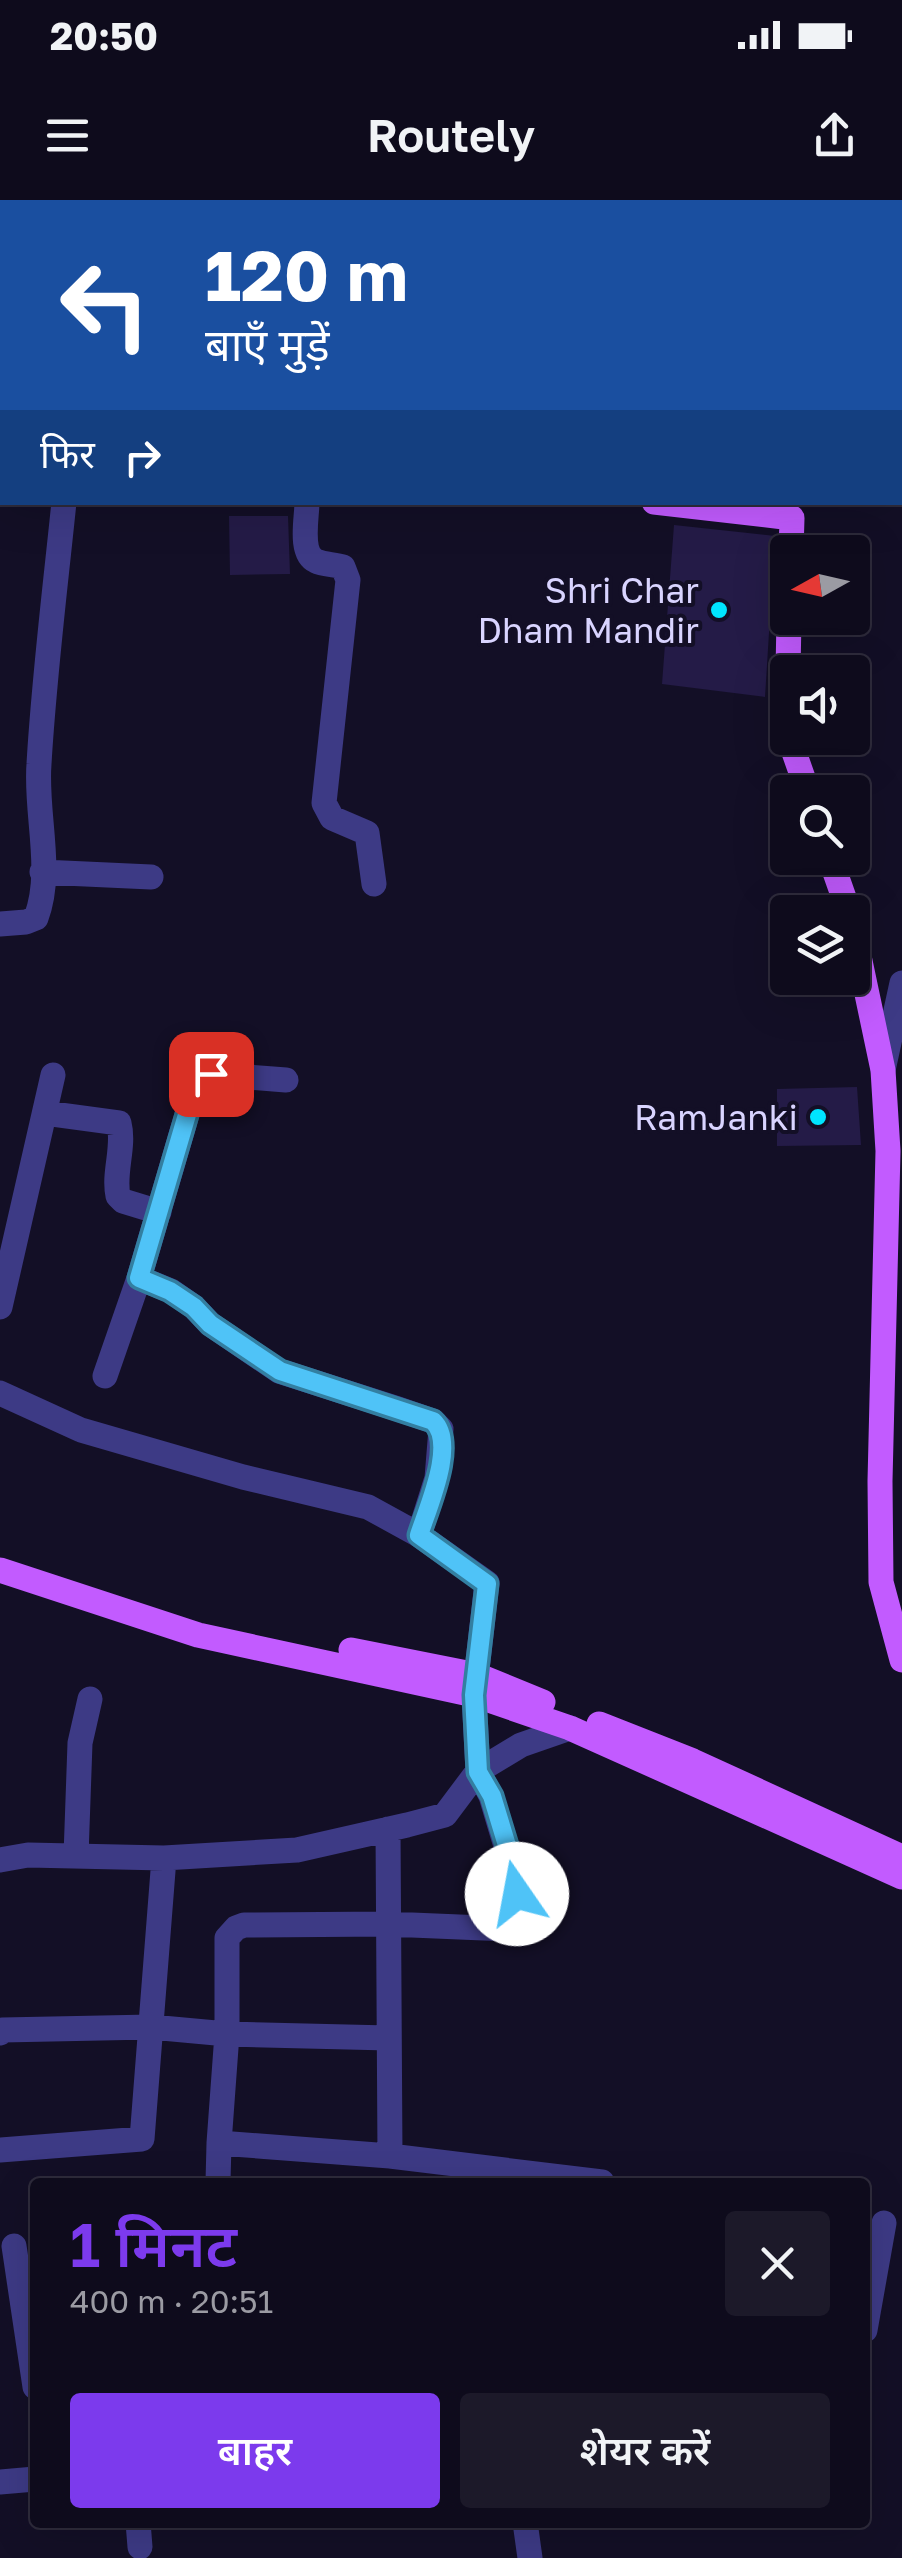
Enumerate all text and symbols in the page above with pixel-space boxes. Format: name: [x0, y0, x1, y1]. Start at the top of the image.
text: 20:50: [50, 13, 158, 58]
icon: menu: [40, 108, 95, 163]
text: Routely: [367, 108, 535, 162]
icon: share: [807, 108, 862, 163]
text: 120 m: [205, 232, 408, 316]
icon: left: [40, 240, 170, 370]
text: बाएँ मुड़ें: [205, 317, 329, 371]
icon: right: [115, 430, 170, 485]
text: फिर: [40, 431, 95, 476]
north arrow: [770, 535, 870, 635]
map controls: [770, 535, 870, 995]
place label: Shri Char Dham Mandir: [478, 569, 699, 651]
marker: Shri Char Dham Mandir: [708, 599, 730, 621]
button: sound: [770, 655, 870, 755]
button: search: [770, 775, 870, 875]
button: layers: [770, 895, 870, 995]
pin: [169, 1032, 254, 1117]
icon: arrive: [184, 1047, 239, 1102]
place label: RamJanki: [634, 1096, 798, 1138]
marker: RamJanki: [807, 1106, 829, 1128]
position arrow: [465, 1842, 569, 1946]
text: 1 मिनट: [70, 2208, 237, 2280]
button: close: [725, 2211, 830, 2316]
text: 400 m · 20:51: [70, 2282, 273, 2320]
button: बाहर: [70, 2393, 440, 2508]
button: शेयर करें: [460, 2393, 830, 2508]

